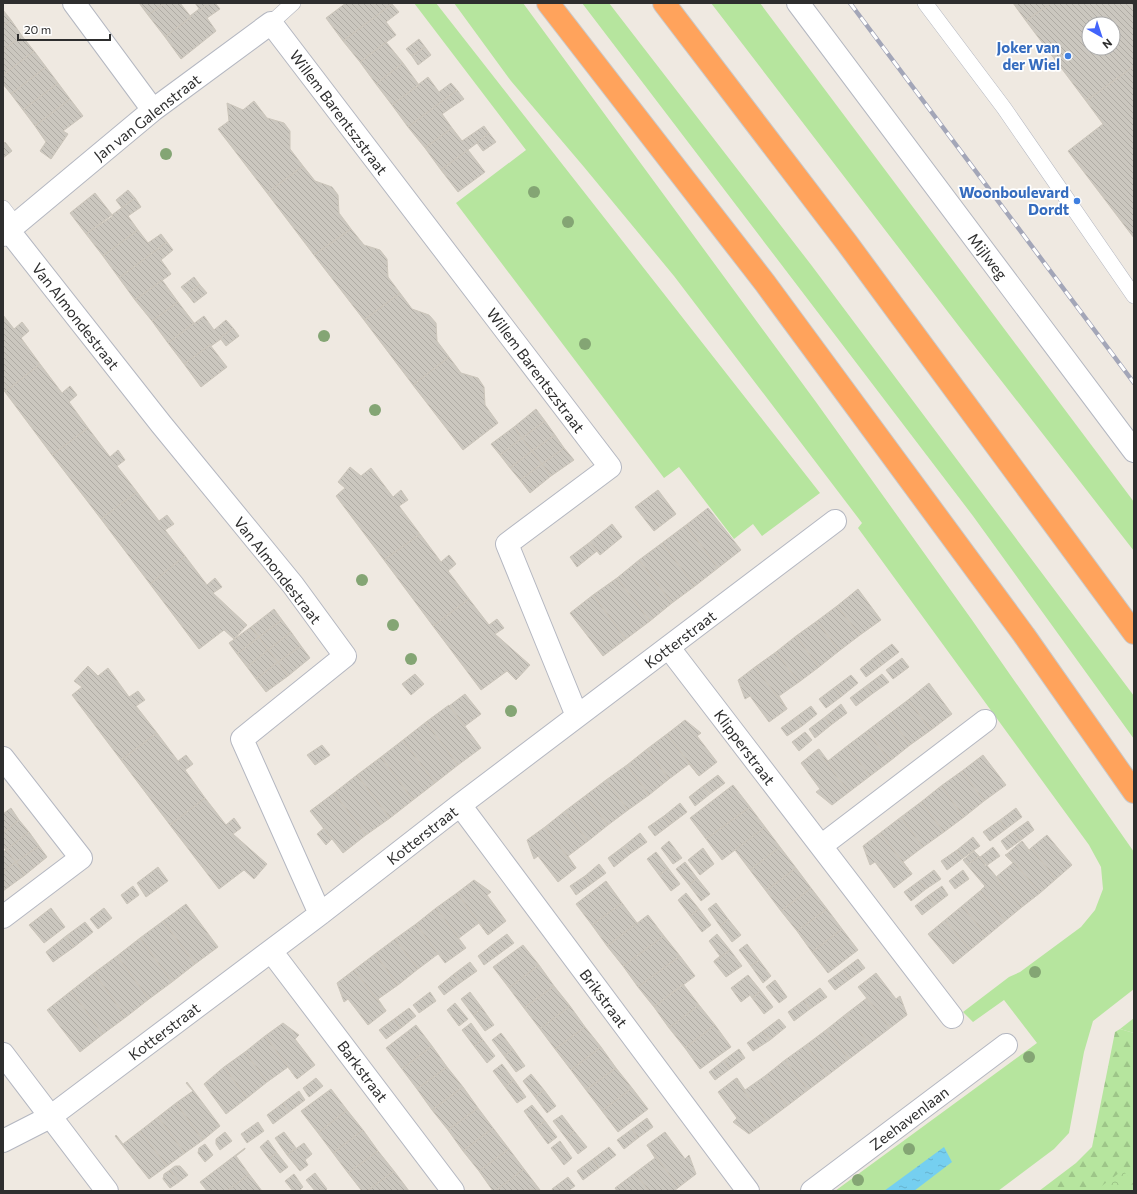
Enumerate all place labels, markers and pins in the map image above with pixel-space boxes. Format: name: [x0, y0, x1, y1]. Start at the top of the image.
place label: Joker van der Wiel: [997, 38, 1060, 73]
marker: Joker van der Wiel: [1063, 51, 1073, 61]
place label: Woonboulevard Dordt: [959, 183, 1069, 218]
marker: Woonboulevard Dordt: [1072, 196, 1082, 206]

